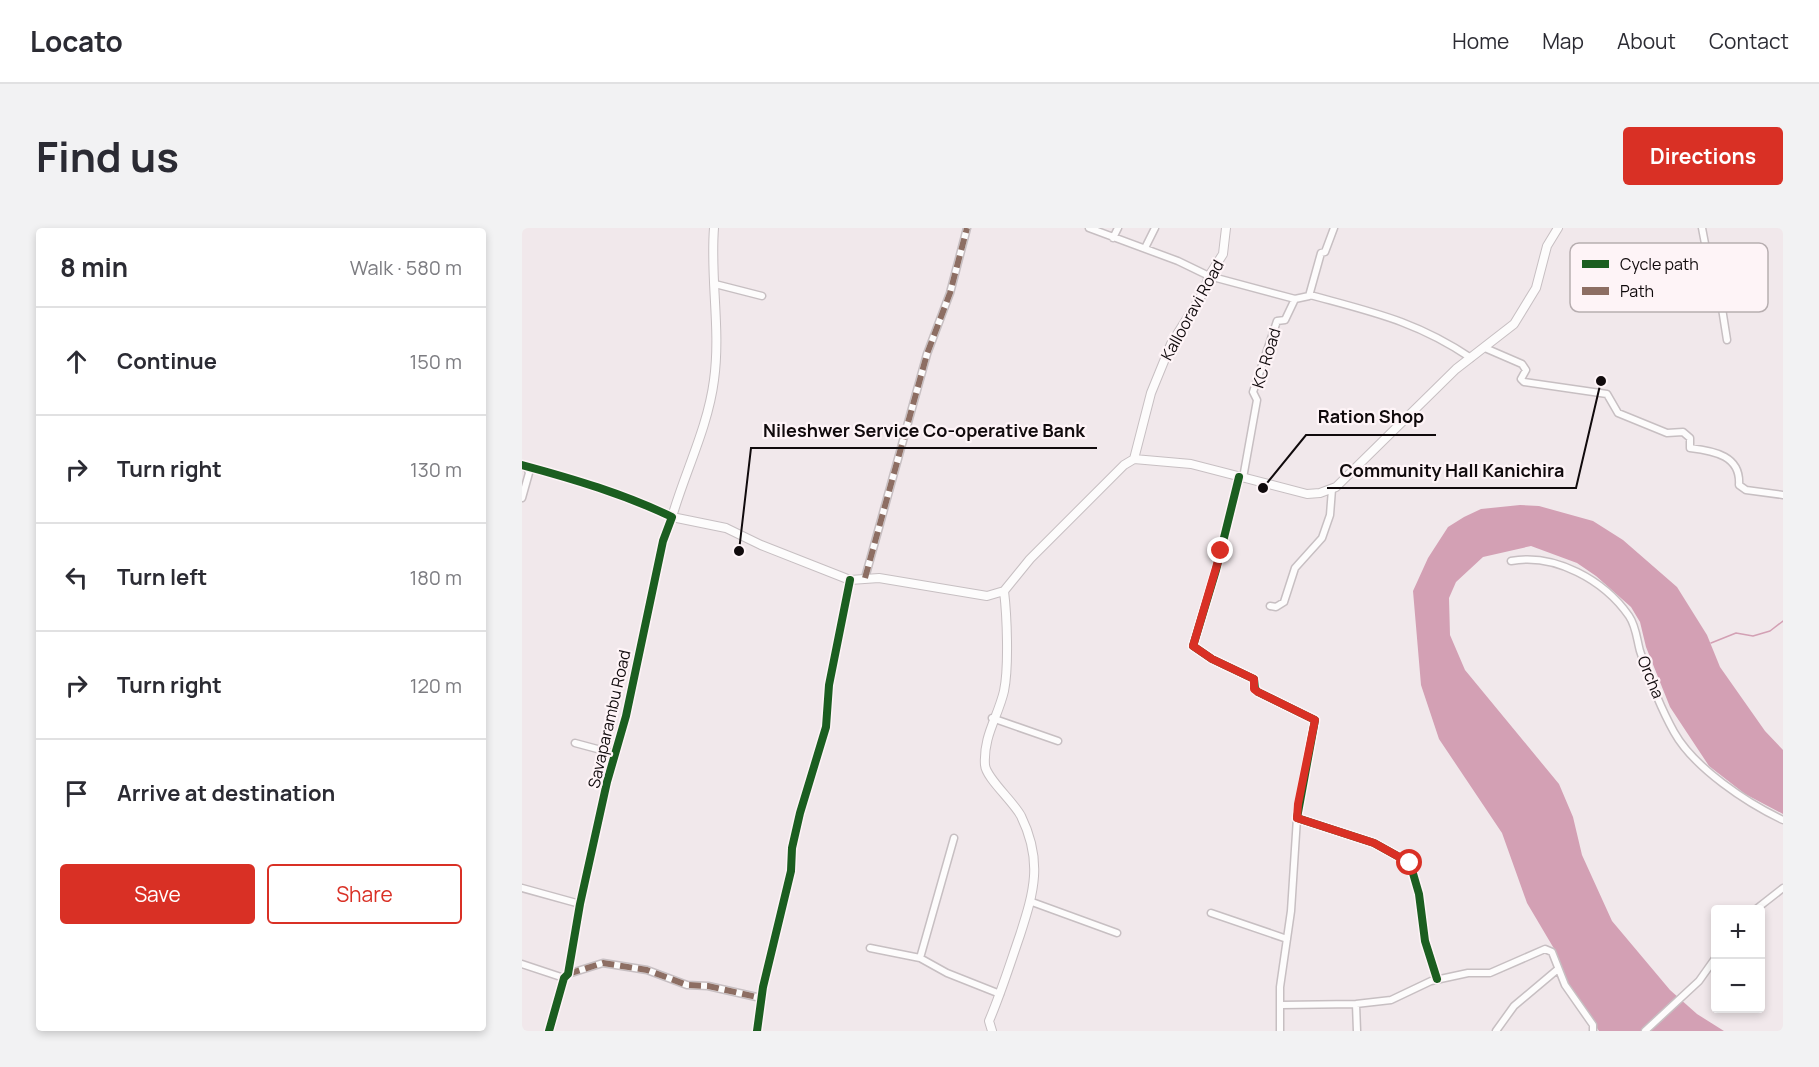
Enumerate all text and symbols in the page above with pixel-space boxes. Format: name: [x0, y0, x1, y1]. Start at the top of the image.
text: Locato: [30, 22, 123, 60]
text: Home: [1452, 27, 1509, 55]
text: Map: [1542, 27, 1584, 55]
text: About: [1617, 27, 1676, 55]
text: Contact: [1709, 27, 1789, 55]
text: Find us: [36, 127, 179, 185]
button: Directions: [1623, 127, 1783, 185]
legend: [1570, 243, 1768, 312]
text: 8 min: [60, 249, 128, 285]
text: Cycle path: [1620, 253, 1699, 275]
text: Walk · 580 m: [350, 254, 462, 281]
street label: Kallooravi Road: [1155, 256, 1229, 364]
text: Path: [1620, 280, 1654, 302]
street label: KC Road: [1246, 325, 1286, 391]
icon: ahead: [60, 345, 93, 378]
text: Continue: [117, 346, 217, 376]
text: 150 m: [409, 348, 462, 375]
callout: Ration Shop: [1306, 399, 1436, 435]
text: Ration Shop: [1318, 404, 1424, 428]
callout: Nileshwer Service Co-operative Bank: [751, 412, 1097, 448]
text: Nileshwer Service Co-operative Bank: [763, 418, 1086, 442]
callout: Community Hall Kanichira: [1327, 452, 1576, 488]
icon: right: [60, 453, 93, 486]
text: Turn right: [117, 454, 222, 484]
text: 130 m: [410, 456, 462, 483]
text: Community Hall Kanichira: [1340, 458, 1564, 482]
route end: [1207, 537, 1233, 563]
icon: left: [60, 561, 93, 594]
text: Turn left: [117, 562, 207, 592]
text: 180 m: [409, 564, 462, 591]
street label: Savaparambu Road: [582, 648, 636, 790]
street label: Orcha: [1632, 652, 1670, 702]
icon: right: [60, 669, 93, 702]
text: Turn right: [117, 670, 222, 700]
text: 120 m: [410, 672, 462, 699]
icon: arrive: [60, 777, 93, 810]
text: Arrive at destination: [117, 778, 335, 808]
route start: [1396, 849, 1422, 875]
button: Save: [60, 864, 255, 924]
button: Share: [267, 864, 462, 924]
map controls: [1711, 905, 1765, 1013]
button: +: [1711, 905, 1765, 959]
button: −: [1711, 959, 1765, 1013]

